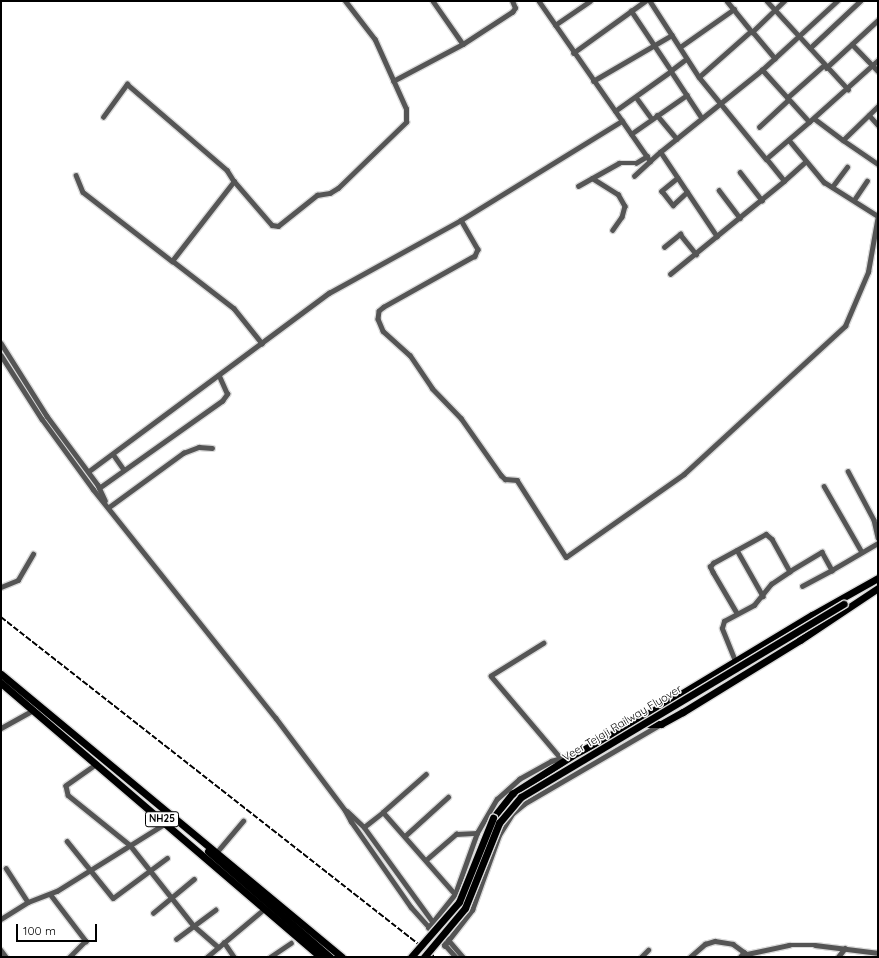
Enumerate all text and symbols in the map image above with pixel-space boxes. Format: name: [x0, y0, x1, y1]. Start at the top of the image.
street label: Veer Tejaji Railway Flyover: [560, 682, 684, 764]
road number: NH25: [145, 811, 179, 827]
scale bar: [18, 916, 99, 942]
text: 100 m: [23, 923, 56, 938]

